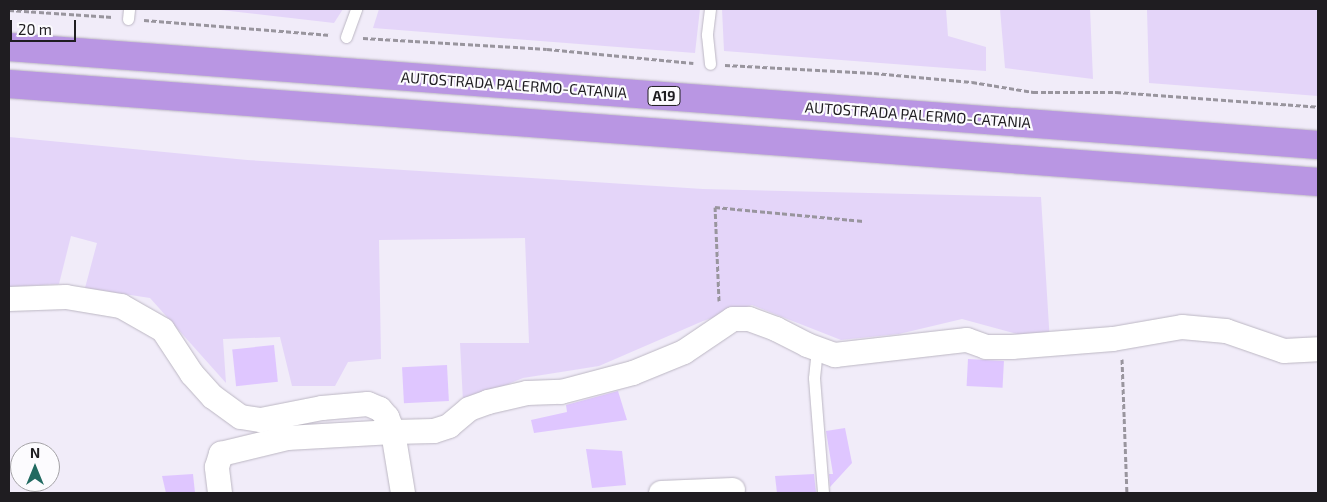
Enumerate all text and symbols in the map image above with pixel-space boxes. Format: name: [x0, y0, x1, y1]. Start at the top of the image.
scale bar: [12, 10, 79, 42]
text: 20 m: [18, 20, 52, 38]
street label: AUTOSTRADA PALERMO-CATANIA: [400, 68, 628, 102]
road number: A19: [646, 84, 682, 108]
street label: AUTOSTRADA PALERMO-CATANIA: [804, 98, 1032, 132]
north arrow: [10, 442, 60, 492]
text: N: [30, 444, 40, 461]

